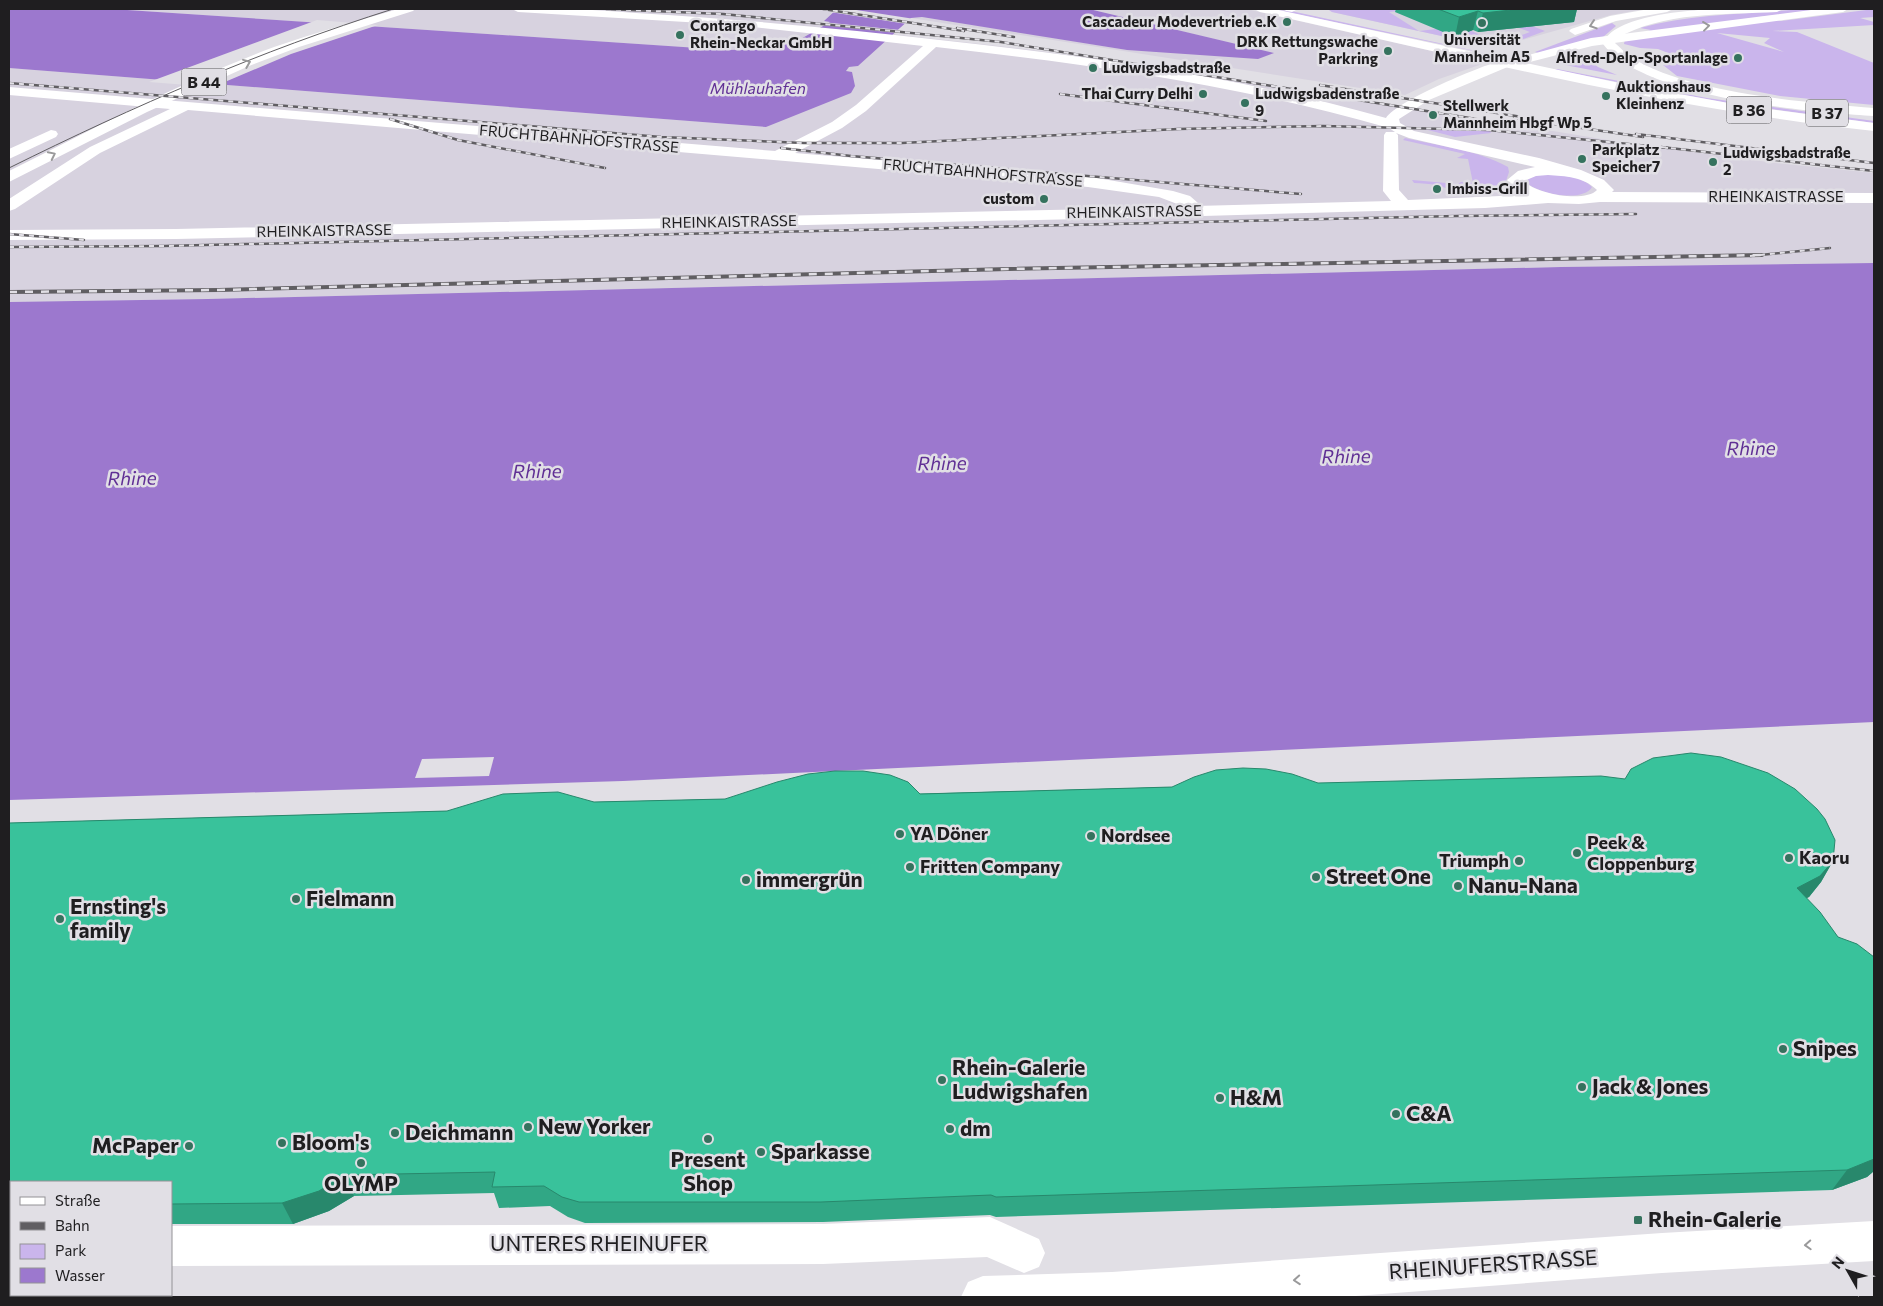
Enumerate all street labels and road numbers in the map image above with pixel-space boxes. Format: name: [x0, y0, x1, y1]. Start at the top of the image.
road number: B 44: [182, 68, 226, 95]
road number: B 36: [1726, 96, 1772, 124]
road number: B 37: [1806, 100, 1848, 126]
street label: FRUCHTBAHNHOFSTRASSE: [479, 120, 680, 156]
street label: FRUCHTBAHNHOFSTRASSE: [883, 154, 1084, 190]
street label: RHEINKAISTRASSE: [1708, 187, 1844, 205]
street label: RHEINKAISTRASSE: [1066, 201, 1202, 221]
street label: RHEINKAISTRASSE: [661, 211, 797, 231]
street label: RHEINKAISTRASSE: [256, 220, 392, 240]
street label: UNTERES RHEINUFER: [490, 1230, 708, 1255]
street label: RHEINUFERSTRASSE: [1388, 1244, 1598, 1283]

